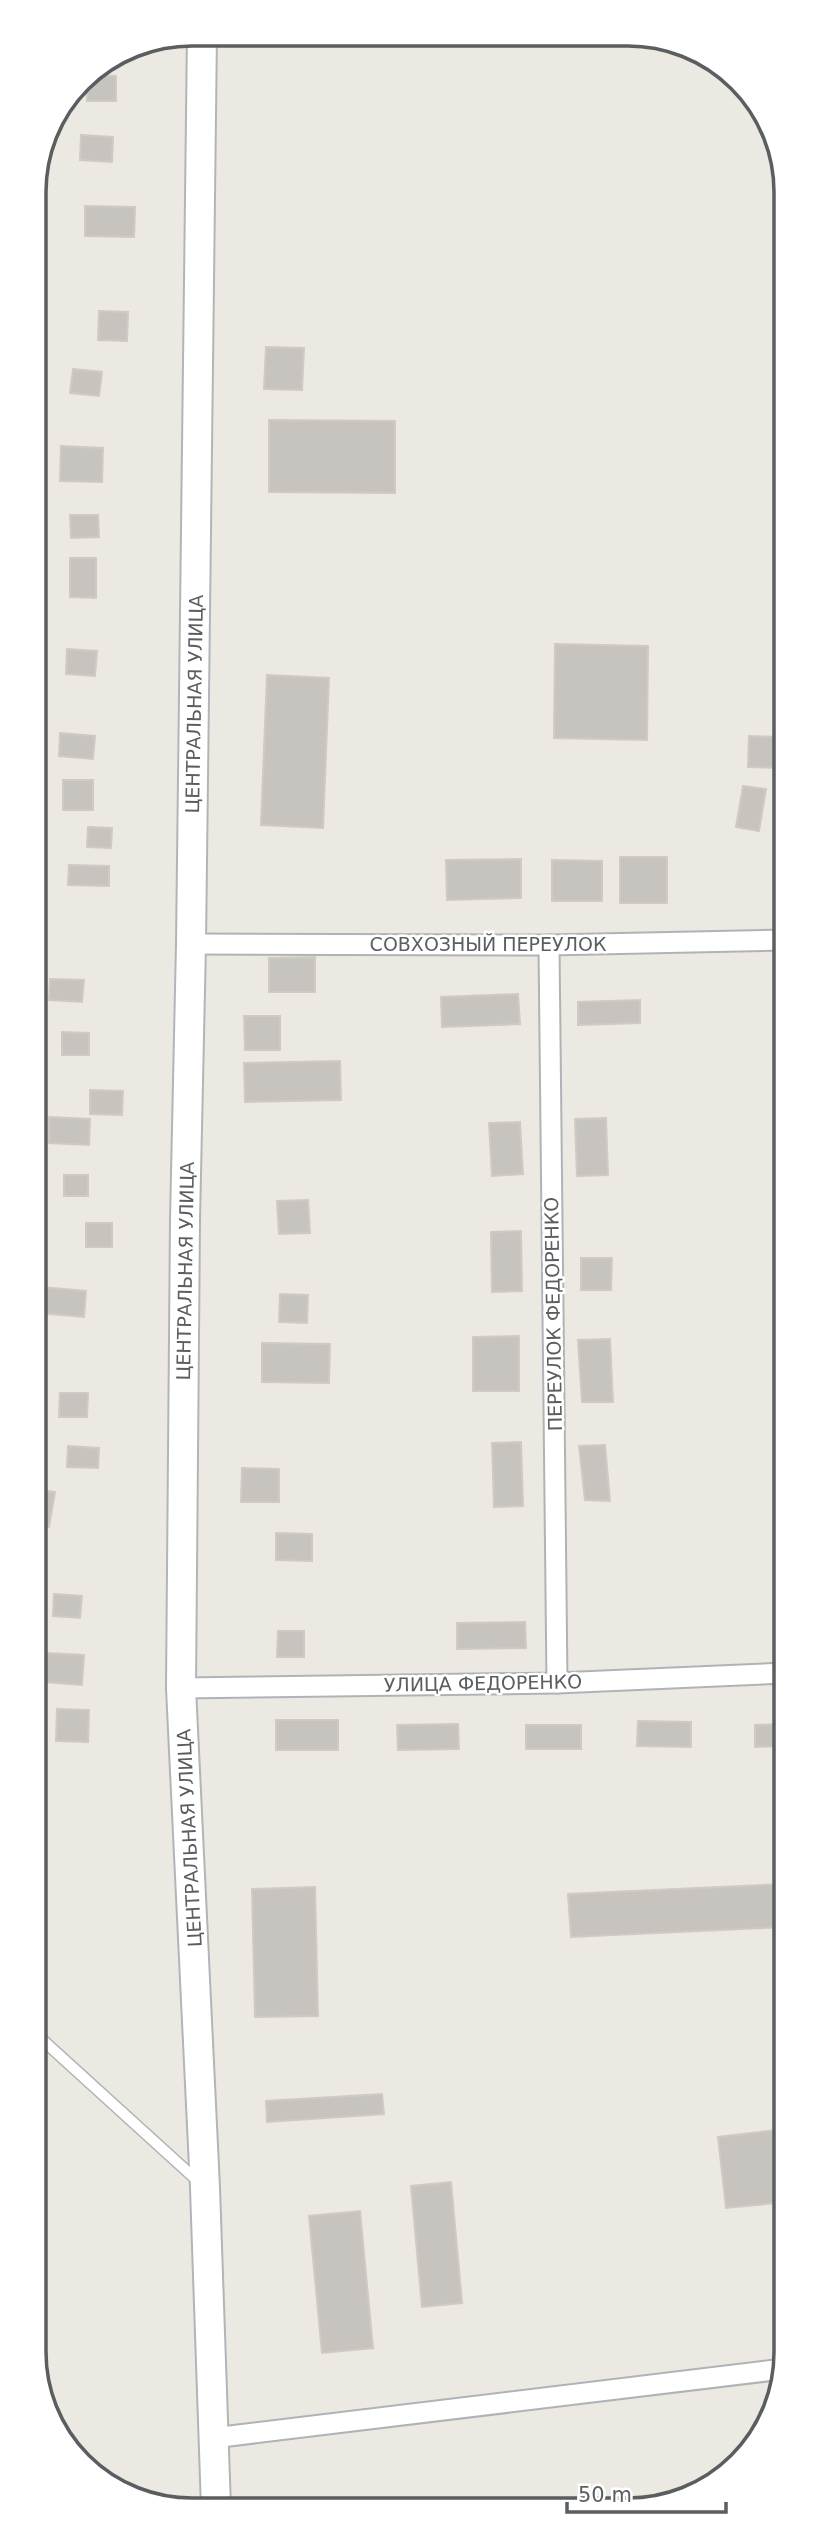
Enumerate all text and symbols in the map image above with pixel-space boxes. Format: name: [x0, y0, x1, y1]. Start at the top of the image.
street label: ЦЕНТРАЛЬНАЯ УЛИЦА: [181, 594, 207, 814]
street label: СОВХОЗНЫЙ ПЕРЕУЛОК: [370, 933, 607, 955]
street label: ЦЕНТРАЛЬНАЯ УЛИЦА: [172, 1161, 198, 1381]
street label: ПЕРЕУЛОК ФЕДОРЕНКО: [540, 1197, 566, 1431]
street label: УЛИЦА ФЕДОРЕНКО: [384, 1670, 582, 1696]
street label: ЦЕНТРАЛЬНАЯ УЛИЦА: [172, 1728, 206, 1948]
scale bar: [567, 2470, 726, 2514]
text: 50 m: [578, 2483, 632, 2507]

